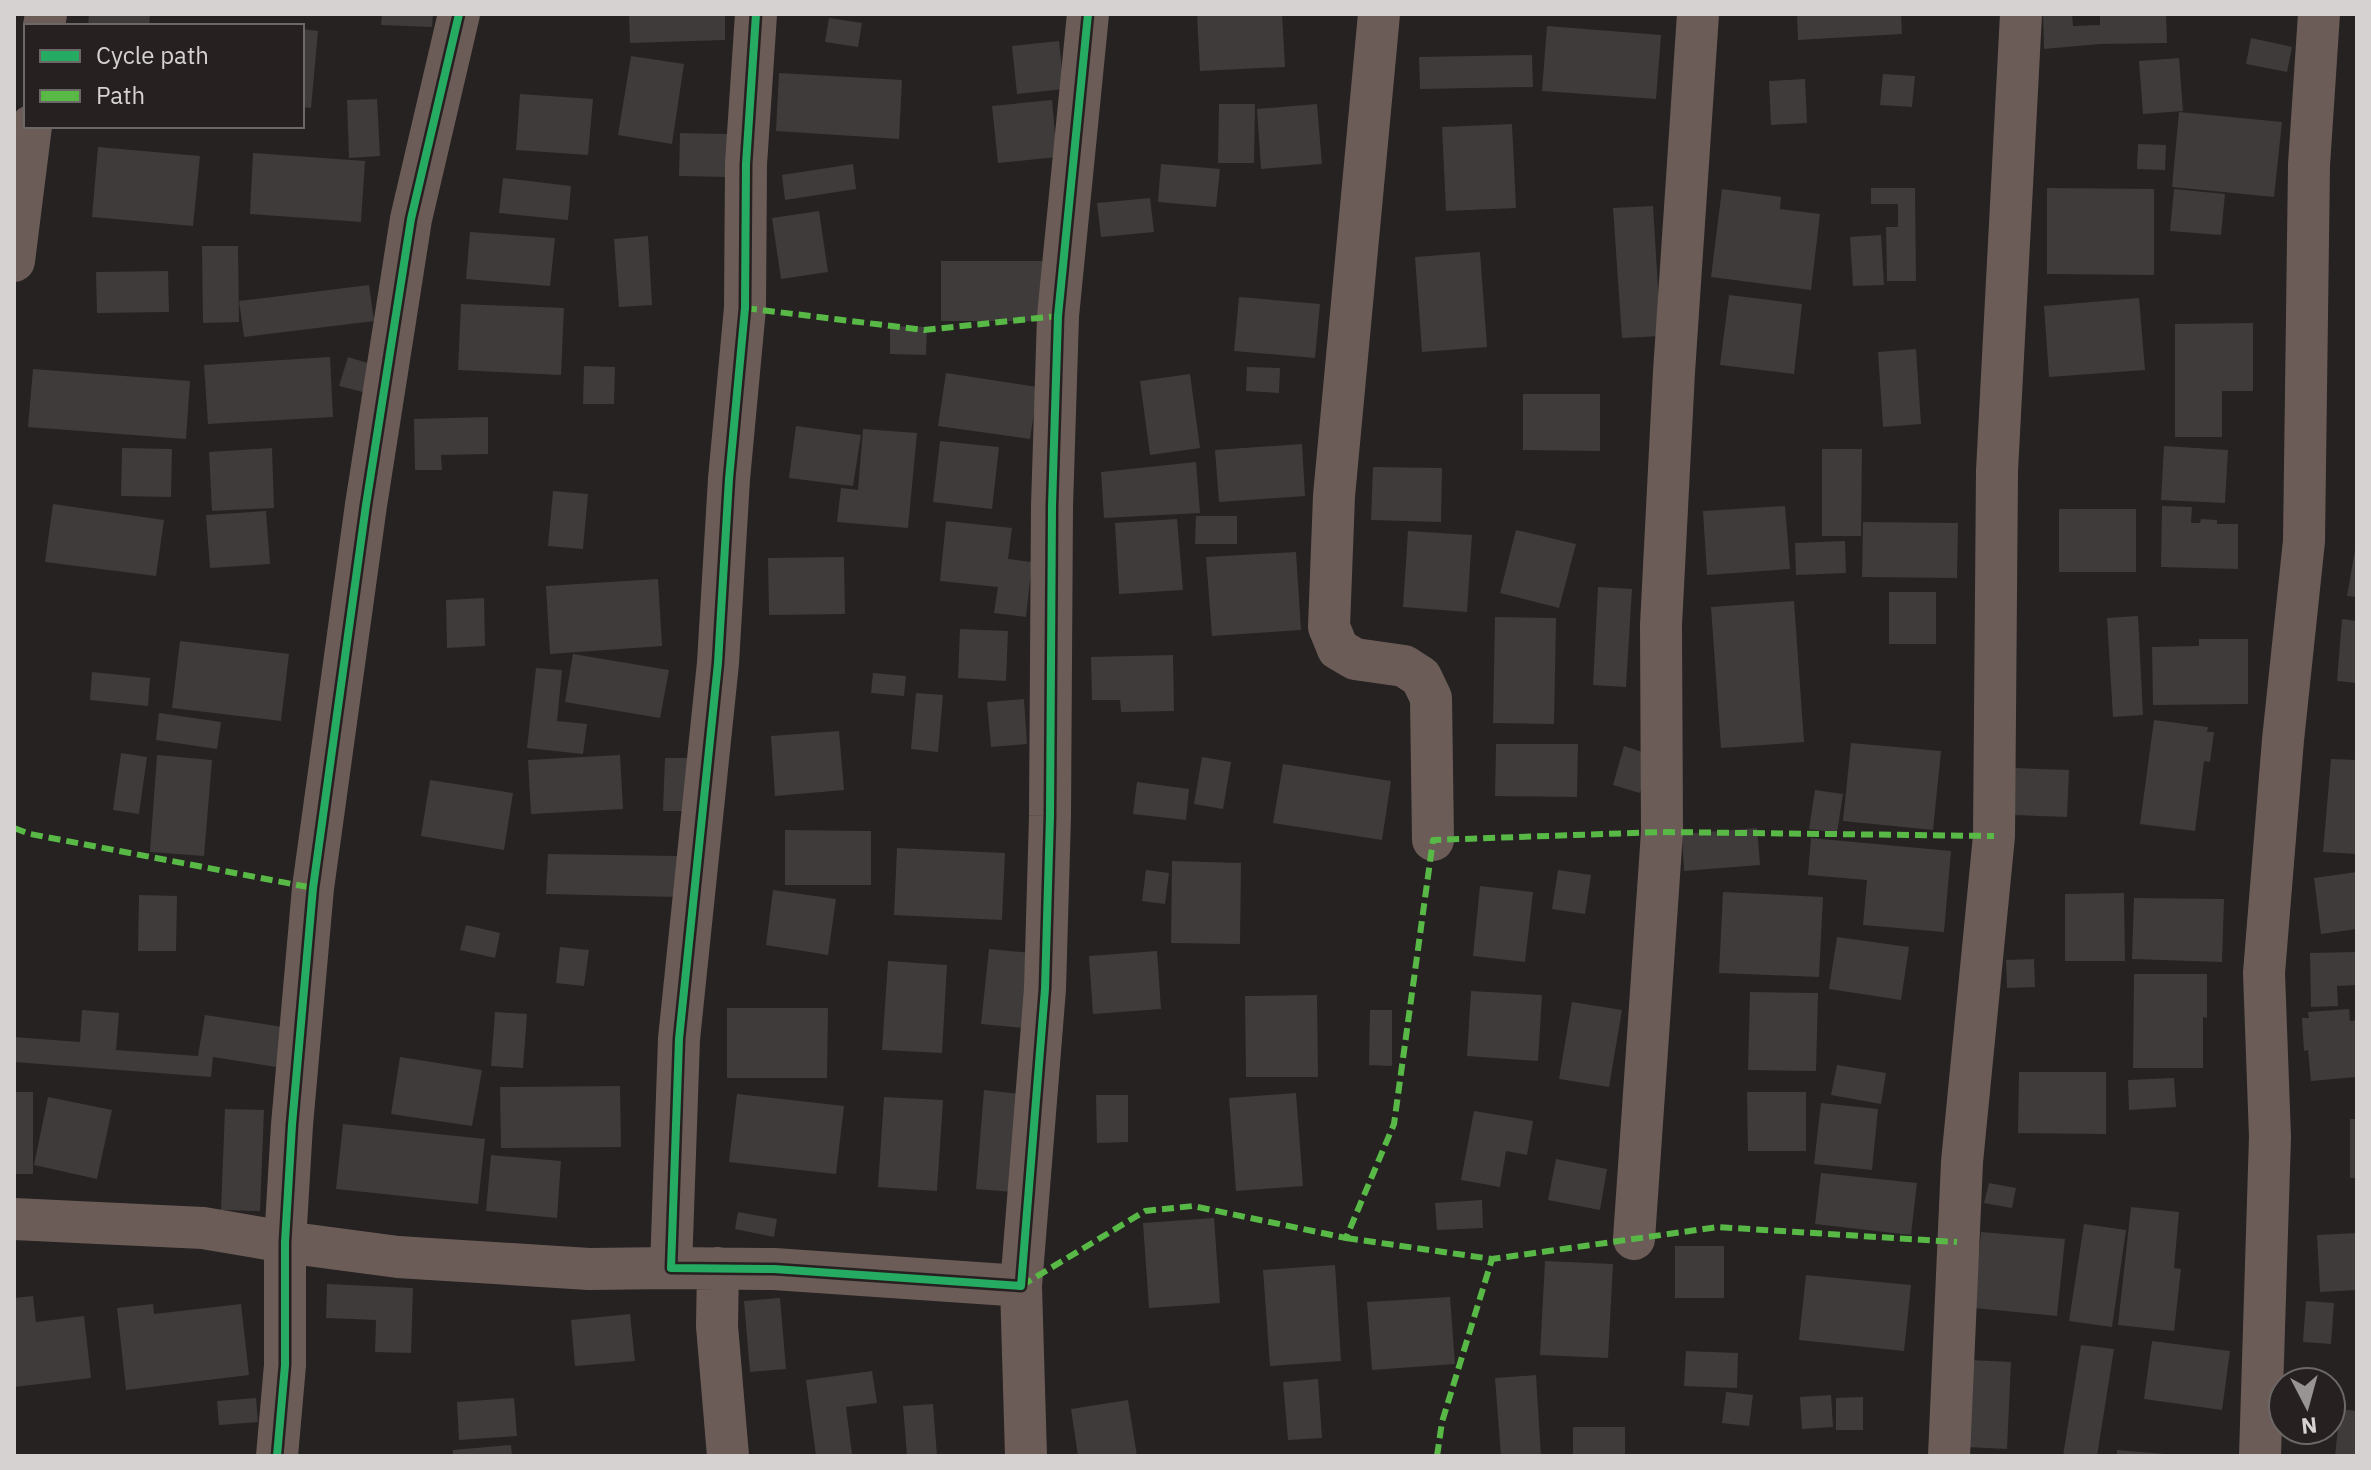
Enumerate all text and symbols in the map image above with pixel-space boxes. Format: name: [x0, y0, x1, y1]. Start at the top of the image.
legend: [24, 24, 304, 128]
text: Cycle path: [96, 39, 209, 71]
text: Path: [96, 79, 145, 111]
north arrow: [2267, 1366, 2347, 1446]
text: N: [2300, 1411, 2319, 1442]

